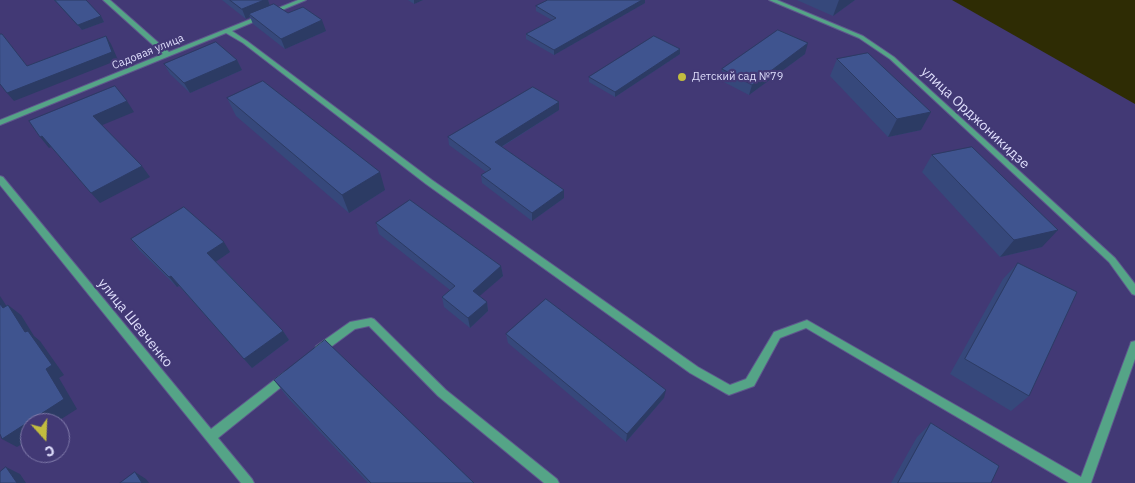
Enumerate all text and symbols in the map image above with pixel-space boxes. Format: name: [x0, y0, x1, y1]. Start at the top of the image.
street label: Садовая улица: [110, 32, 186, 72]
street label: улица Орджоникидзе: [917, 63, 1033, 173]
place label: Детский сад №79: [692, 70, 783, 84]
marker: Детский сад №79: [676, 71, 688, 83]
street label: улица Шевченко: [94, 275, 176, 371]
north arrow: [20, 413, 70, 463]
text: С: [42, 441, 57, 461]

